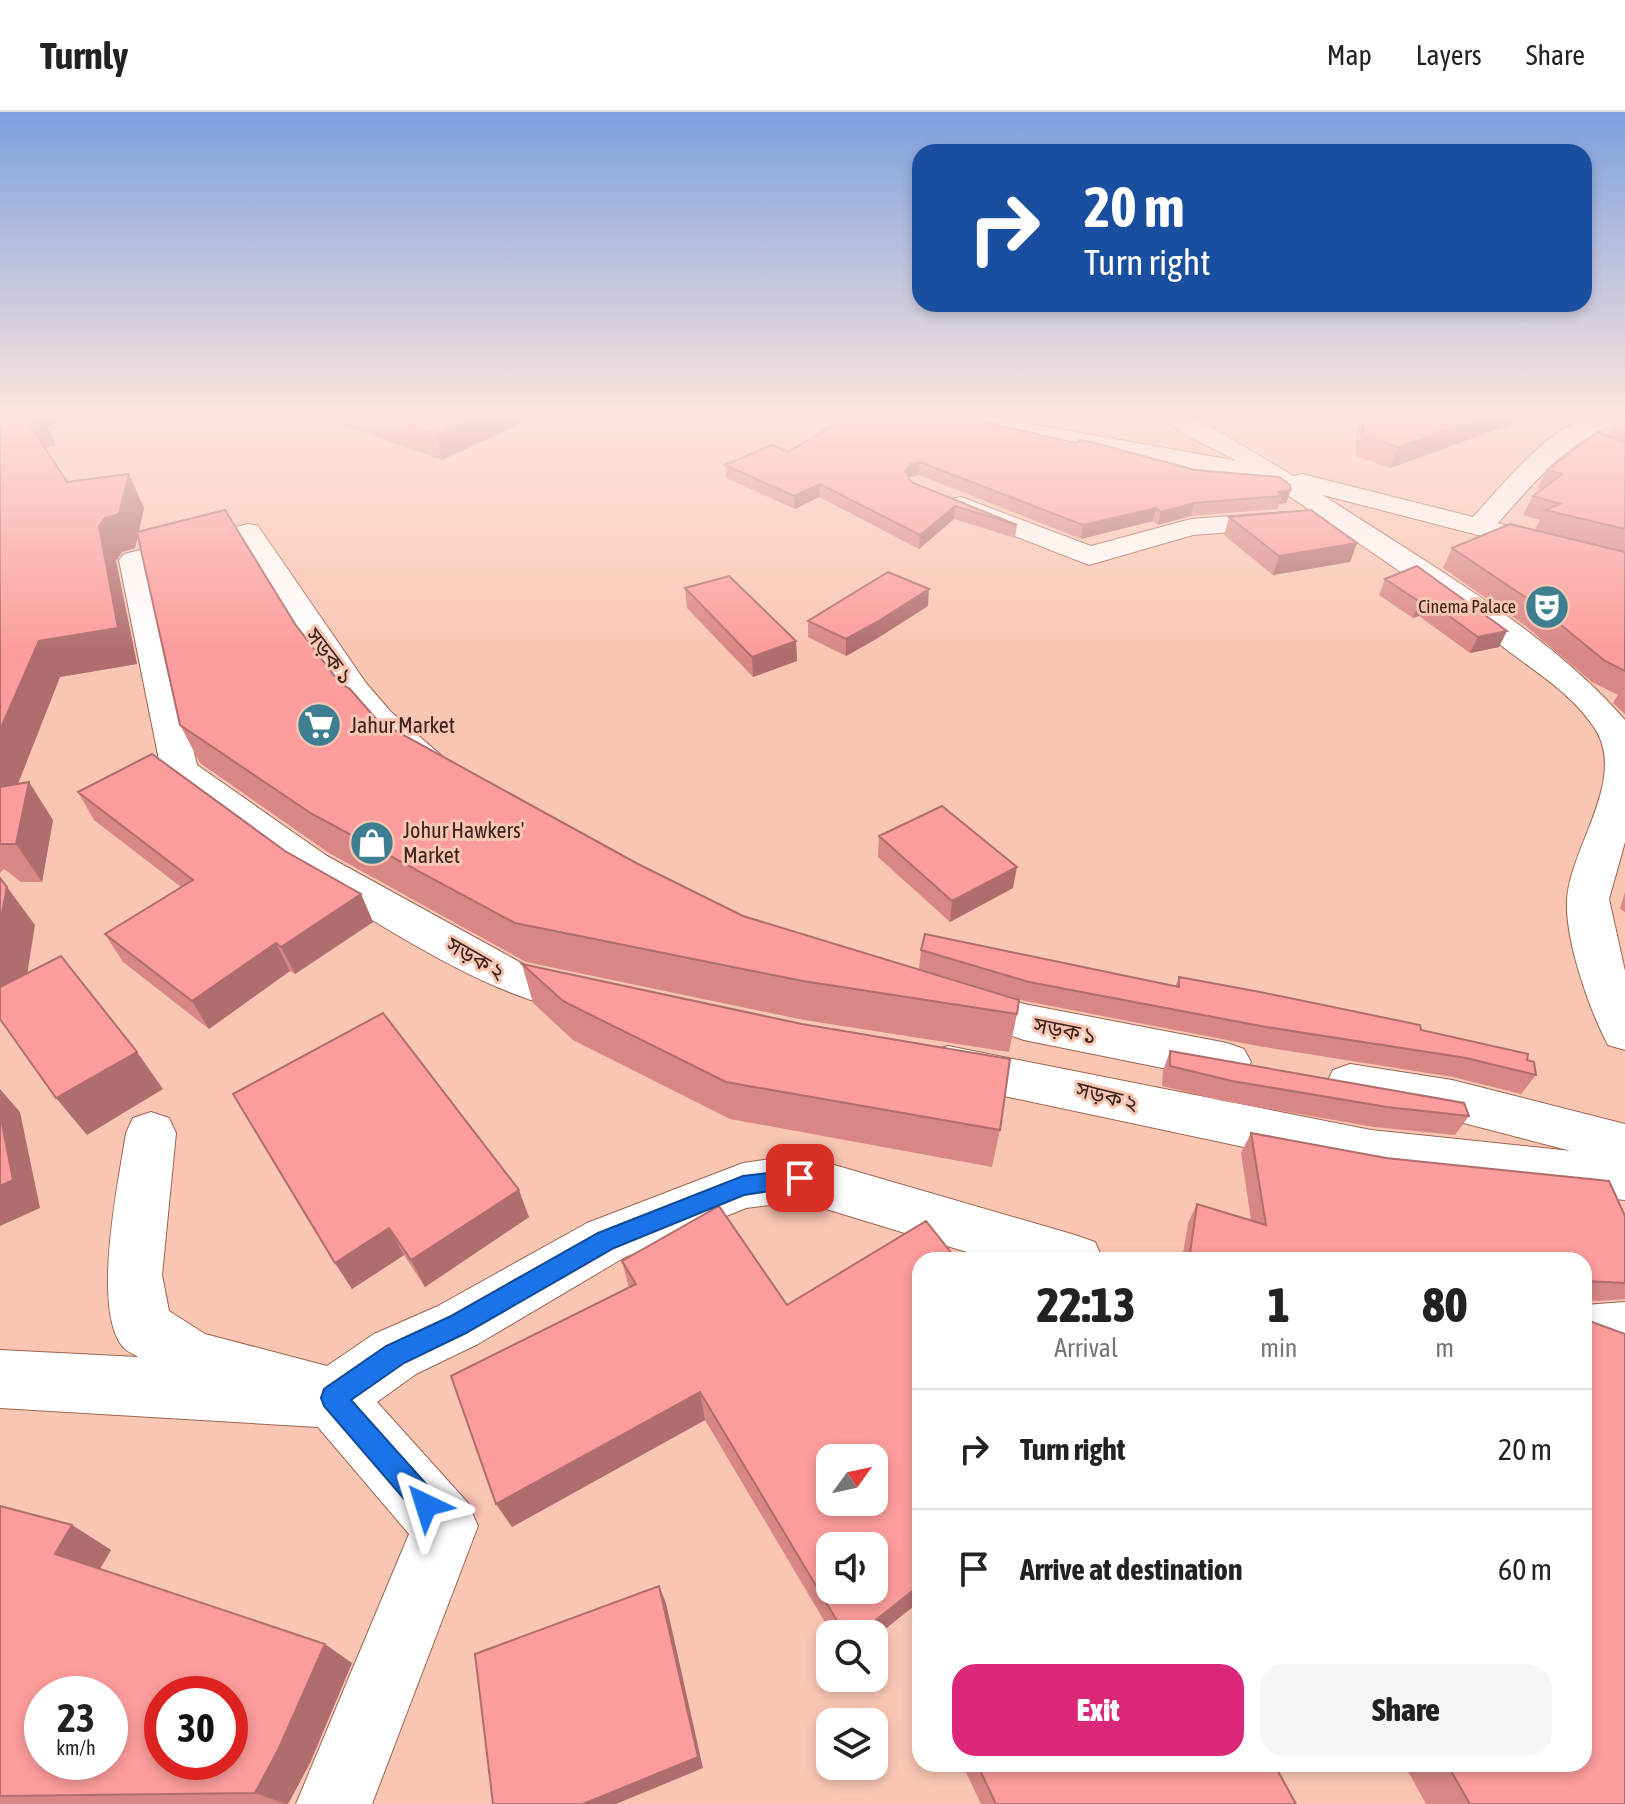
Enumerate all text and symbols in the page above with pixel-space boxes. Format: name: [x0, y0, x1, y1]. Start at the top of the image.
text: Turnly: [40, 34, 128, 77]
text: Map: [1327, 39, 1372, 71]
text: Layers: [1416, 39, 1482, 71]
text: Share: [1526, 39, 1585, 71]
text: 20 m: [1084, 175, 1185, 239]
icon: right: [952, 176, 1056, 280]
text: Turn right: [1084, 241, 1211, 283]
theatre icon: Cinema Palace: [1523, 583, 1571, 631]
place label: Cinema Palace: [1418, 596, 1516, 617]
street label: সড়ক ১: [300, 622, 359, 689]
supermarket icon: Jahur Market: [295, 701, 343, 749]
place label: Jahur Market: [350, 712, 455, 738]
place label: Johur Hawkers' Market: [403, 817, 524, 868]
shop icon: Johur Hawkers' Market: [348, 819, 396, 867]
street label: সড়ক ২: [441, 930, 510, 985]
street label: সড়ক ১: [1031, 1011, 1098, 1049]
street label: সড়ক ২: [1072, 1076, 1141, 1116]
pin: [766, 1144, 834, 1212]
icon: arrive: [778, 1156, 822, 1200]
text: 22:13: [1037, 1277, 1135, 1332]
text: 1: [1268, 1277, 1290, 1332]
text: 80: [1422, 1277, 1467, 1332]
text: Arrival: [1054, 1333, 1118, 1363]
text: min: [1260, 1333, 1297, 1363]
text: m: [1435, 1333, 1454, 1363]
icon: right: [952, 1427, 996, 1471]
text: Turn right: [1020, 1432, 1126, 1466]
text: 20 m: [1498, 1432, 1552, 1466]
north arrow: [816, 1444, 888, 1516]
map controls: [816, 1444, 888, 1780]
position arrow: [384, 1463, 468, 1547]
button: sound: [816, 1532, 888, 1604]
icon: arrive: [952, 1547, 996, 1591]
text: Arrive at destination: [1020, 1552, 1242, 1586]
text: 60 m: [1498, 1552, 1552, 1586]
button: search: [816, 1620, 888, 1692]
button: Exit: [952, 1664, 1244, 1756]
button: Share: [1260, 1664, 1552, 1756]
speed limit sign: 30: [144, 1676, 248, 1780]
text: 23: [57, 1695, 95, 1740]
button: layers: [816, 1708, 888, 1780]
text: km/h: [56, 1736, 96, 1759]

